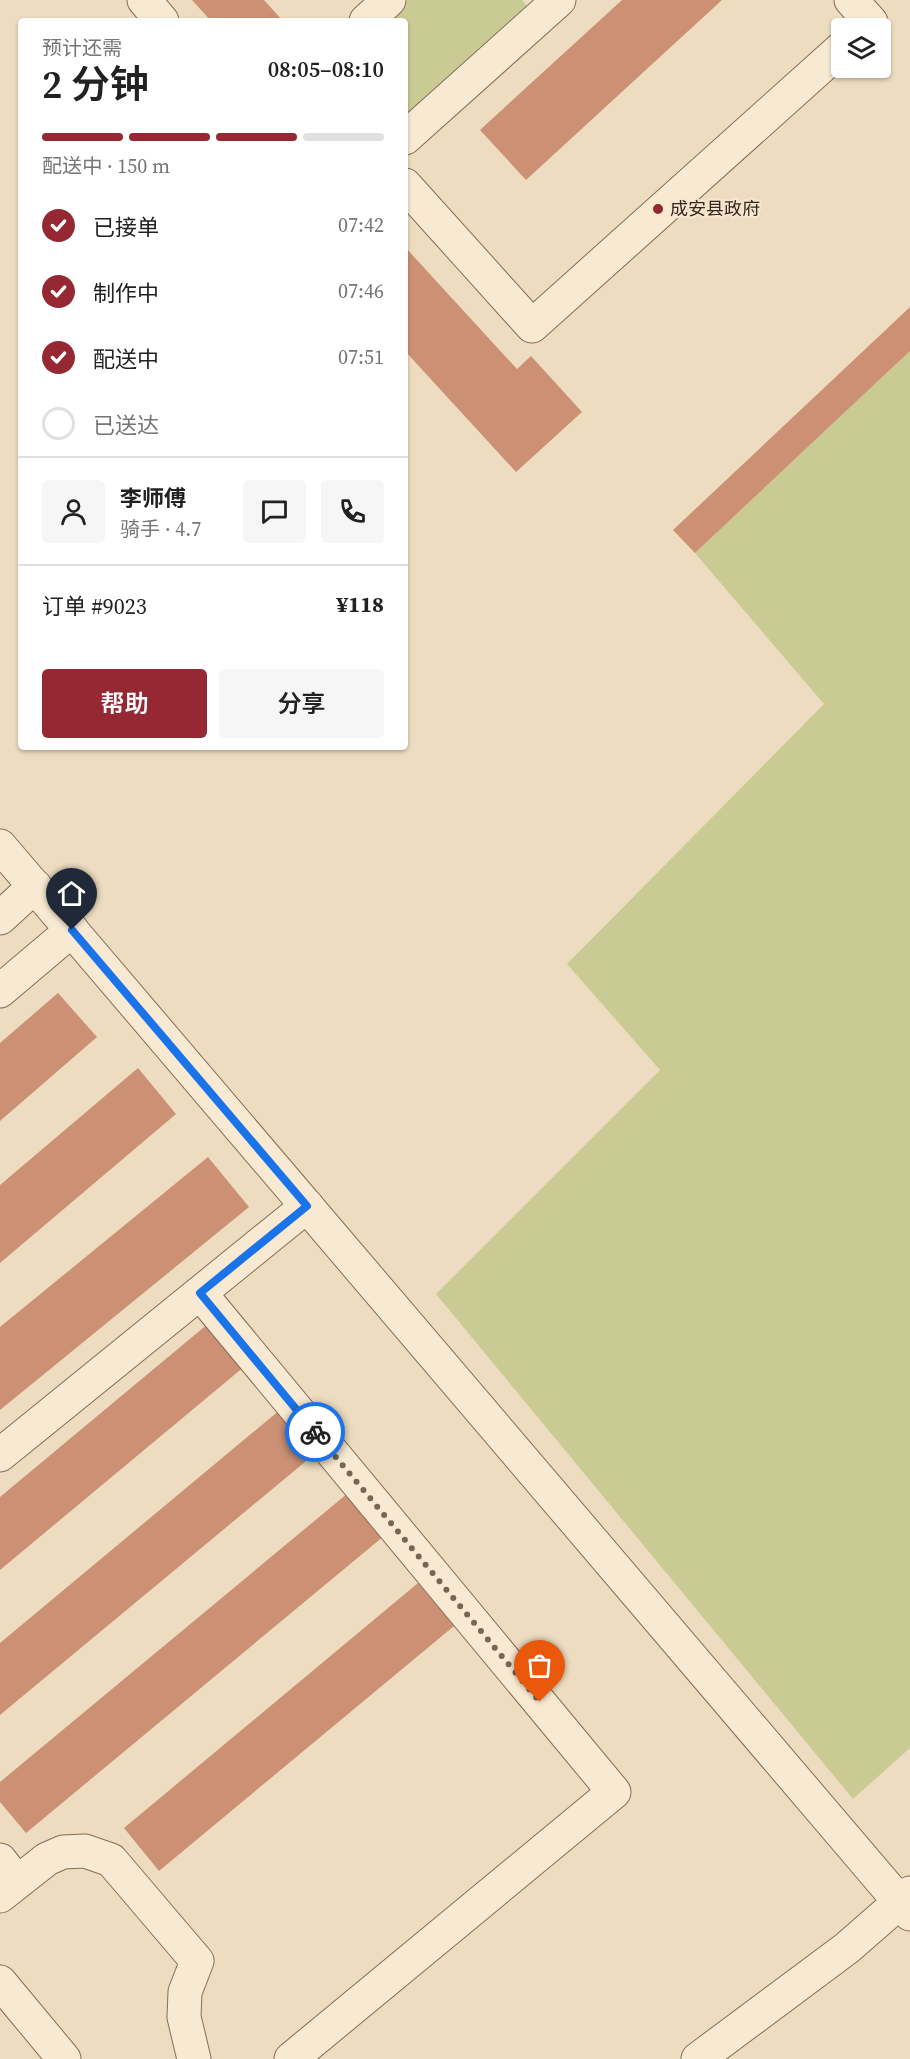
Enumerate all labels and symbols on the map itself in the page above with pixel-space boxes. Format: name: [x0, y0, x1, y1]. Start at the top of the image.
place label: 成安县政府: [670, 196, 760, 221]
marker: 成安县政府: [651, 202, 665, 216]
pin: [46, 868, 97, 930]
courier: [285, 1402, 345, 1462]
pin: [514, 1640, 565, 1702]

